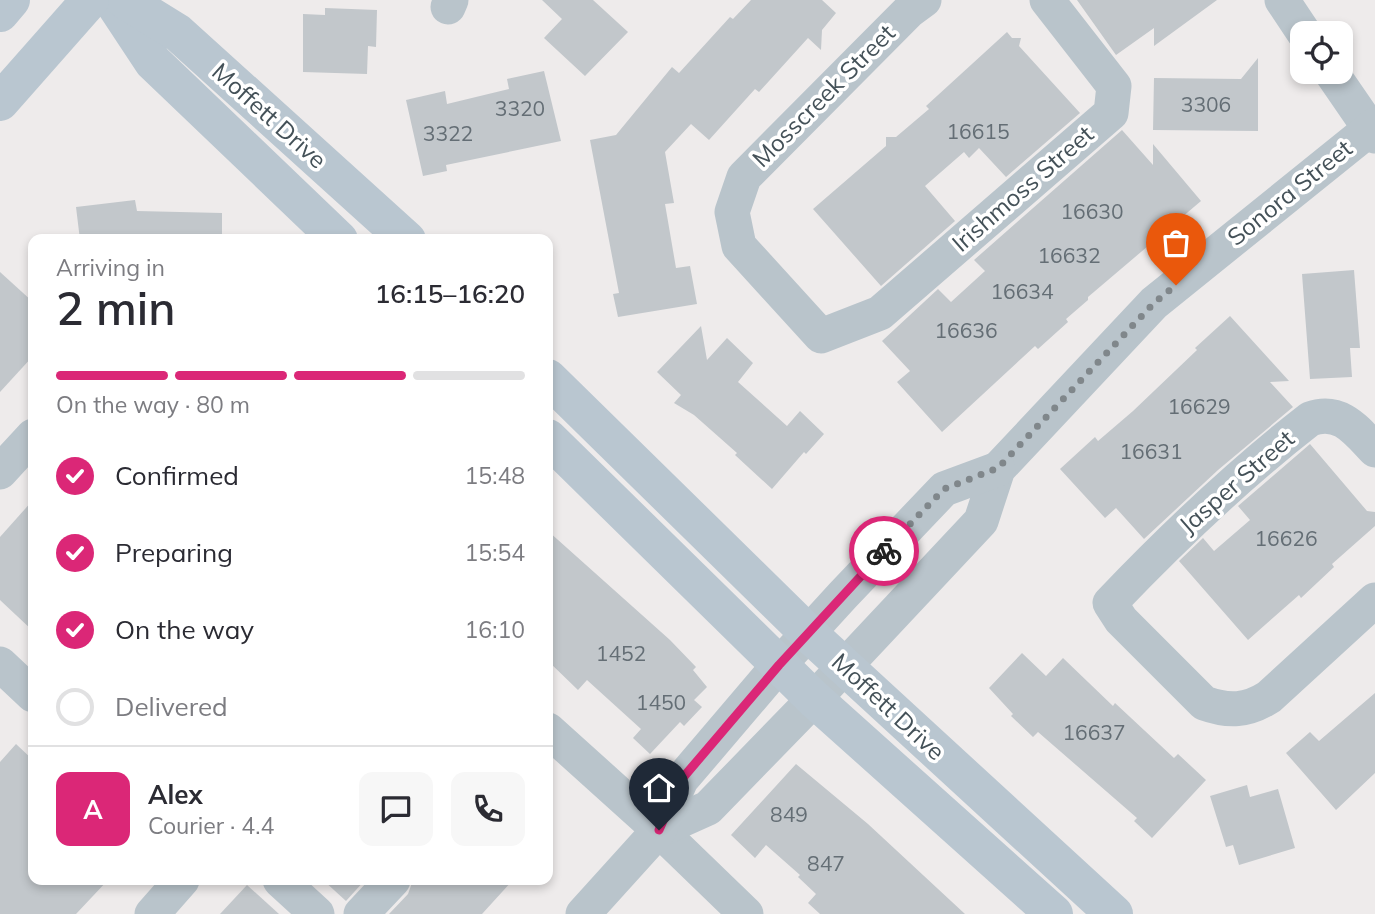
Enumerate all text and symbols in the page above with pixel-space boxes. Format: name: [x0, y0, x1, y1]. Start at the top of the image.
street label: Mosscreek Street: [746, 18, 901, 173]
map controls: [1290, 21, 1353, 84]
button: locate: [1290, 21, 1353, 84]
street label: Moffett Drive: [206, 56, 333, 174]
house number: 3306: [1181, 91, 1231, 117]
house number: 3320: [495, 95, 545, 121]
house number: 16615: [947, 118, 1010, 144]
street label: Irishmoss Street: [945, 119, 1099, 258]
house number: 3322: [423, 120, 473, 146]
street label: Sonora Street: [1221, 133, 1358, 252]
house number: 16630: [1061, 198, 1124, 224]
pin: [1146, 213, 1206, 285]
icon: bag: [1157, 224, 1195, 262]
house number: 16632: [1038, 242, 1101, 268]
text: Arriving in: [56, 253, 165, 282]
text: 16:15–16:20: [375, 277, 525, 310]
house number: 16634: [991, 278, 1054, 304]
text: 2 min: [56, 279, 175, 337]
house number: 16636: [935, 317, 998, 343]
text: On the way · 80 m: [56, 390, 250, 419]
house number: 16629: [1168, 393, 1231, 419]
street label: Jasper Street: [1173, 423, 1300, 539]
house number: 16631: [1120, 438, 1183, 464]
icon: check: [56, 457, 94, 495]
text: Confirmed: [115, 459, 239, 492]
text: 15:48: [465, 461, 525, 490]
courier: [849, 516, 919, 586]
house number: 16626: [1255, 525, 1318, 551]
icon: bike: [865, 532, 903, 570]
icon: check: [56, 534, 94, 572]
text: Preparing: [115, 536, 233, 569]
text: 15:54: [465, 538, 525, 567]
icon: check: [56, 611, 94, 649]
text: On the way: [115, 613, 254, 646]
text: 16:10: [465, 615, 525, 644]
house number: 1452: [596, 640, 646, 666]
street label: Moffett Drive: [826, 646, 951, 766]
house number: 1450: [636, 689, 686, 715]
text: Delivered: [115, 690, 228, 723]
house number: 16637: [1063, 719, 1126, 745]
pin: [629, 758, 689, 830]
icon: home: [640, 769, 678, 807]
button: chat: [359, 772, 433, 846]
button: phone: [451, 772, 525, 846]
text: Alex: [148, 778, 203, 811]
text: A: [83, 793, 103, 826]
house number: 849: [770, 801, 808, 827]
text: Courier · 4.4: [148, 811, 274, 840]
house number: 847: [807, 850, 845, 876]

